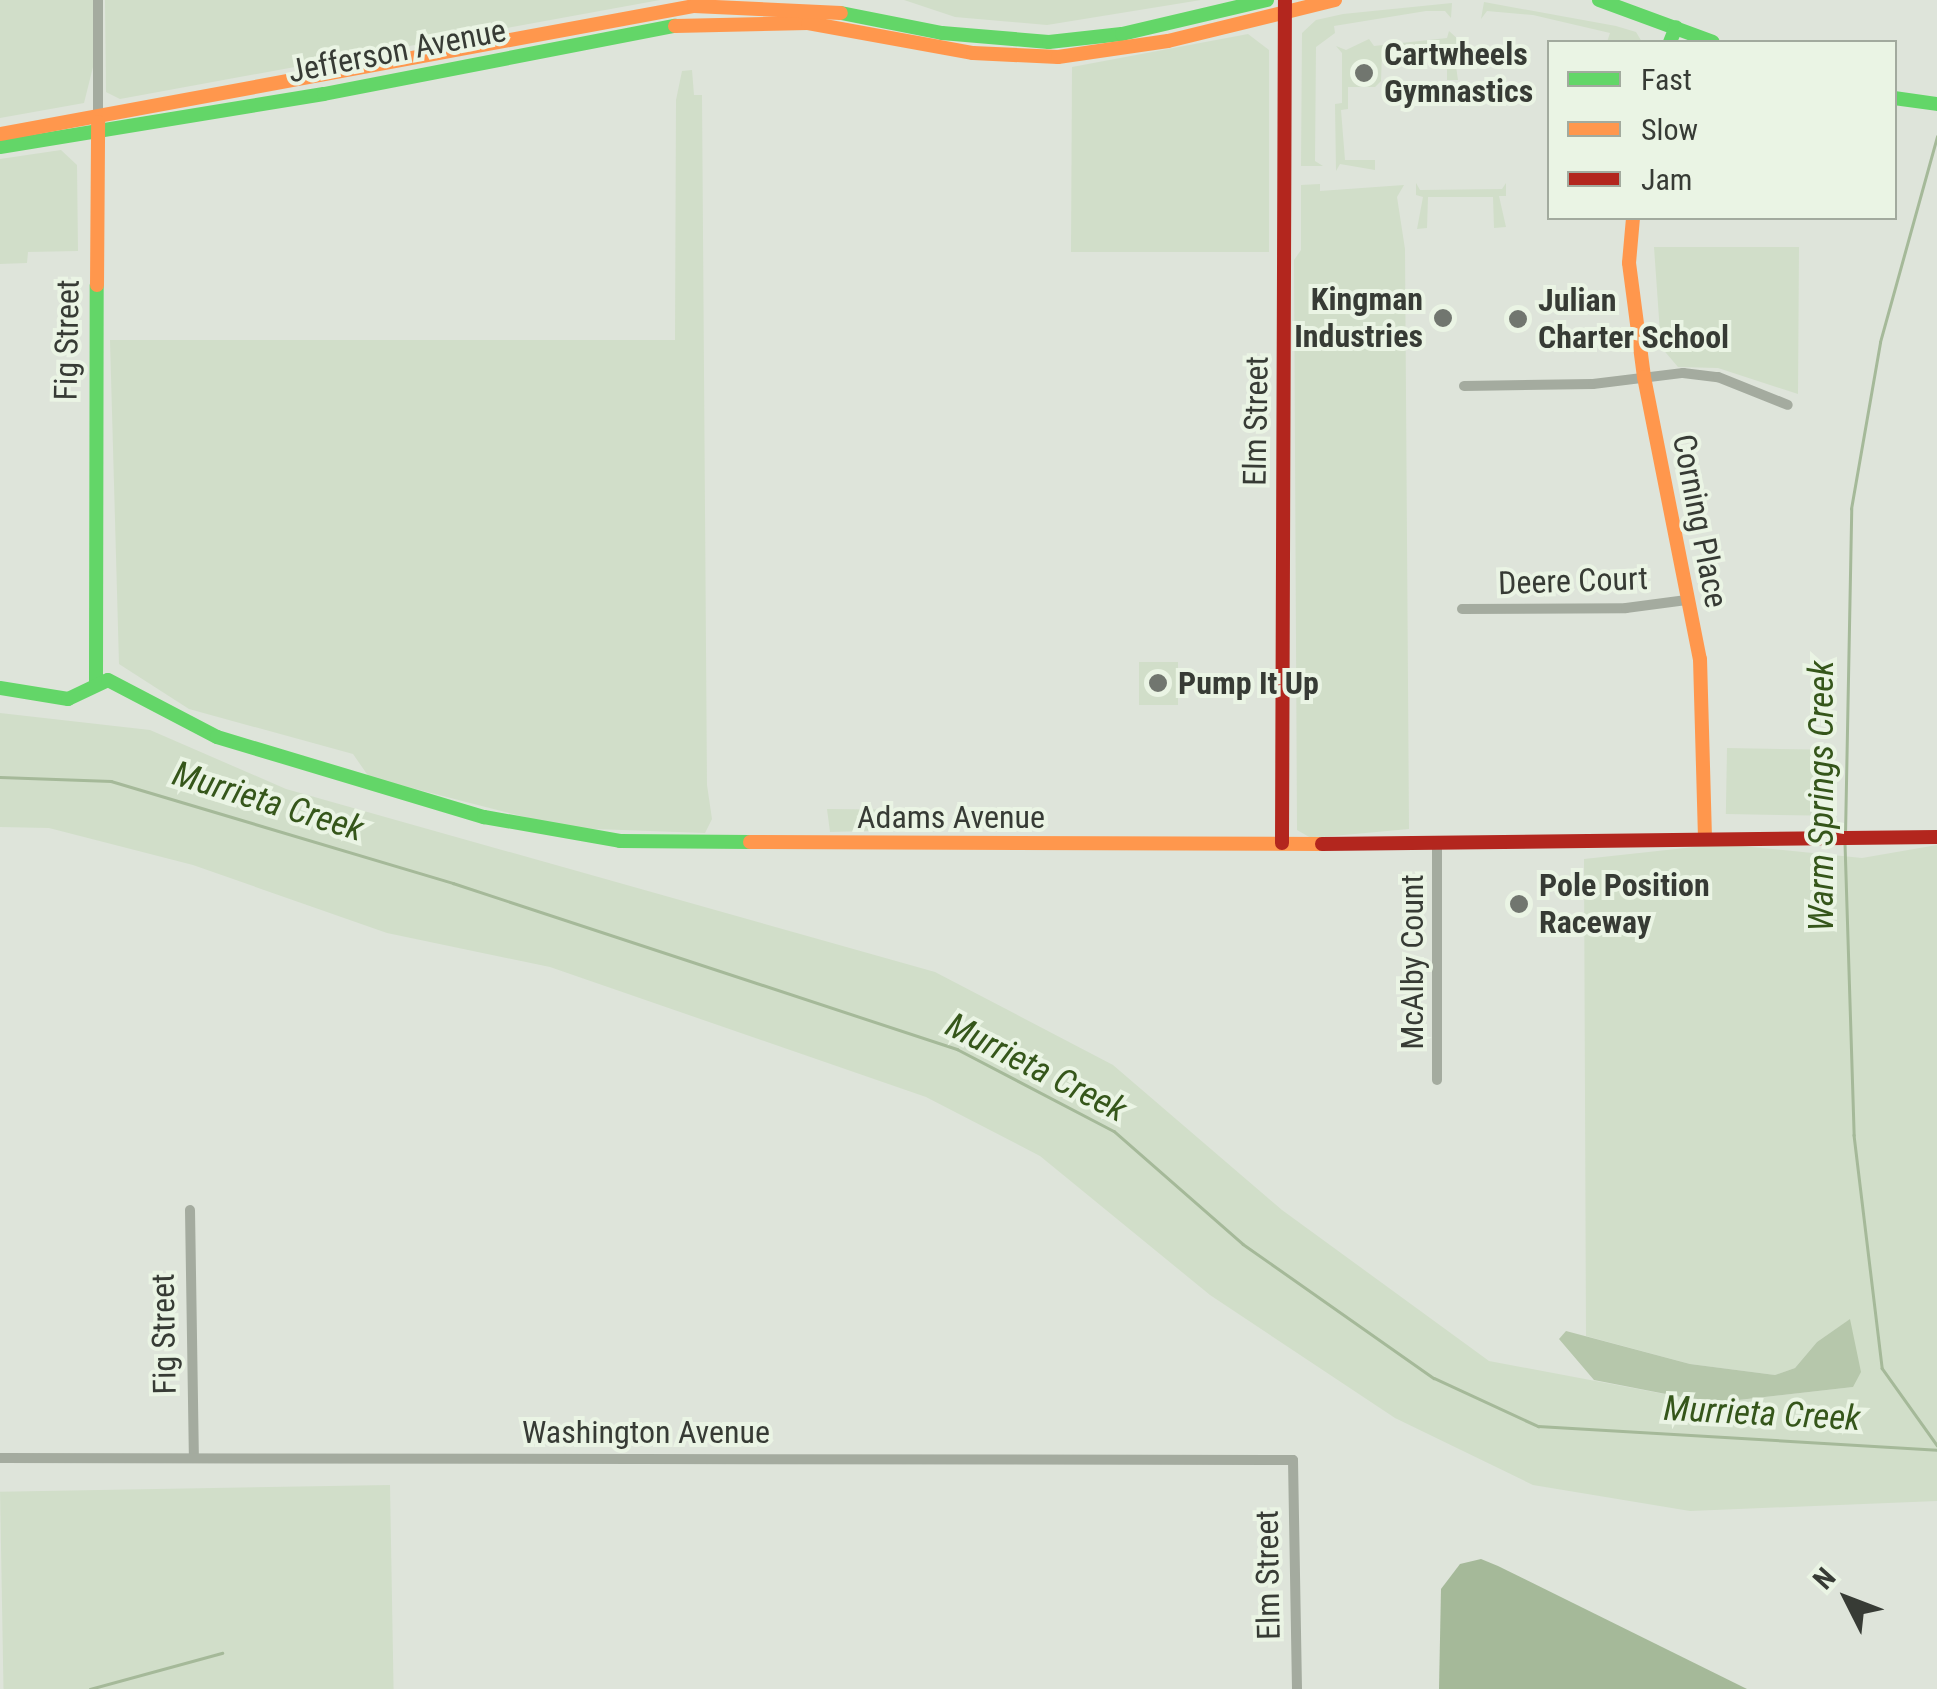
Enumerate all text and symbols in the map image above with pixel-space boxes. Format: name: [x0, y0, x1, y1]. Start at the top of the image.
street label: Jefferson Avenue: [285, 11, 509, 91]
place label: Cartwheels Gymnastics: [1384, 36, 1533, 111]
legend: [1547, 40, 1897, 220]
marker: Cartwheels Gymnastics: [1353, 62, 1375, 84]
text: Fast: [1641, 62, 1692, 97]
text: Slow: [1641, 112, 1698, 147]
text: Jam: [1641, 162, 1692, 197]
street label: Fig Street: [47, 279, 87, 401]
place label: Kingman Industries: [1294, 281, 1423, 356]
place label: Julian Charter School: [1538, 282, 1729, 357]
marker: Kingman Industries: [1432, 307, 1454, 329]
marker: Julian Charter School: [1507, 308, 1529, 330]
street label: Elm Street: [1236, 356, 1276, 486]
street label: Corning Place: [1664, 431, 1736, 611]
street label: Deere Court: [1498, 559, 1648, 603]
water label: Warm Springs Creek: [1801, 661, 1843, 931]
place label: Pump It Up: [1178, 664, 1319, 702]
marker: Pump It Up: [1147, 672, 1169, 694]
water label: Murrieta Creek: [168, 753, 368, 851]
street label: Adams Avenue: [857, 798, 1045, 836]
place label: Pole Position Raceway: [1539, 867, 1710, 942]
street label: McAlby Count: [1393, 874, 1431, 1050]
marker: Pole Position Raceway: [1508, 893, 1530, 915]
water label: Murrieta Creek: [939, 1005, 1133, 1131]
street label: Fig Street: [144, 1273, 184, 1395]
water label: Murrieta Creek: [1662, 1388, 1862, 1440]
street label: Washington Avenue: [522, 1413, 770, 1451]
street label: Elm Street: [1248, 1510, 1288, 1640]
north arrow: [1797, 1549, 1897, 1649]
text: N: [1806, 1561, 1842, 1596]

